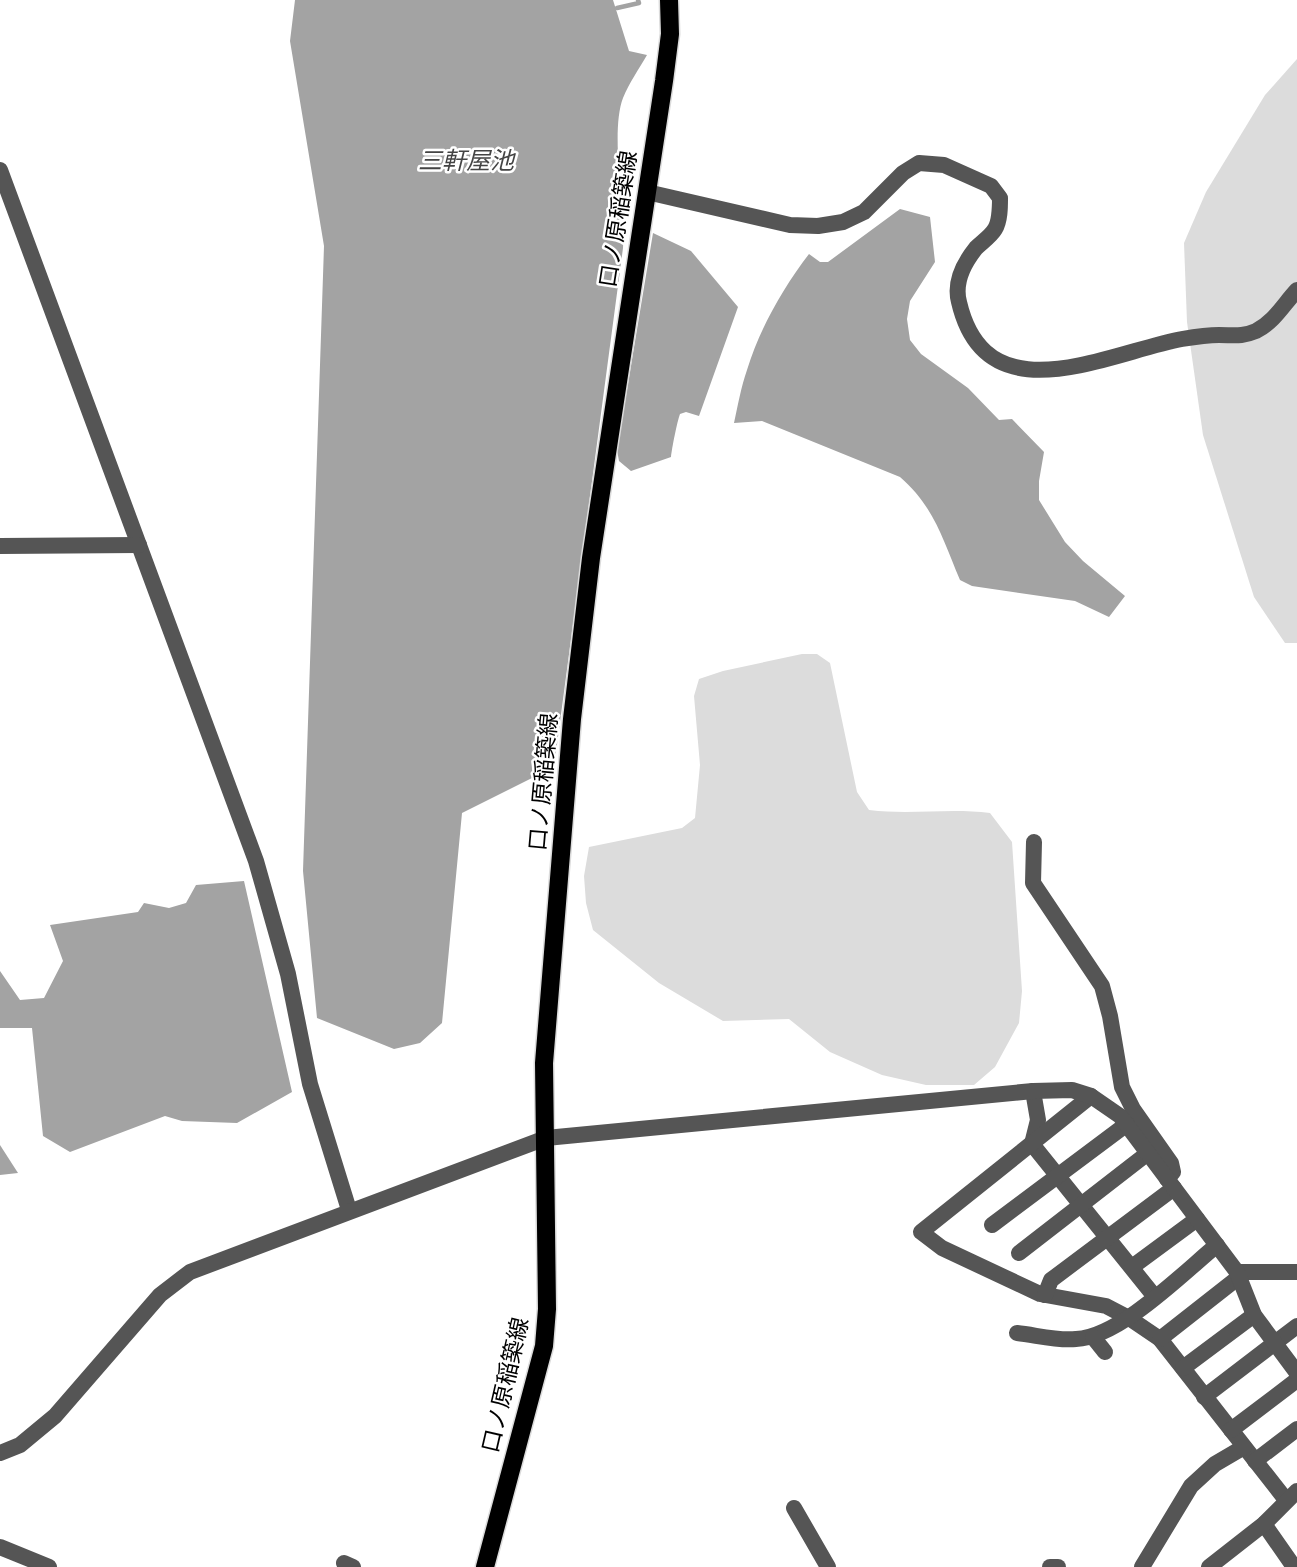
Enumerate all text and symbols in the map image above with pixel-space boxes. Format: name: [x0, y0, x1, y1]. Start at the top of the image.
water label: 三軒屋池: [418, 147, 516, 174]
street label: 口ノ原稲築線: [594, 149, 642, 289]
street label: 口ノ原稲築線: [524, 712, 562, 852]
street label: 口ノ原稲築線: [477, 1315, 533, 1455]

